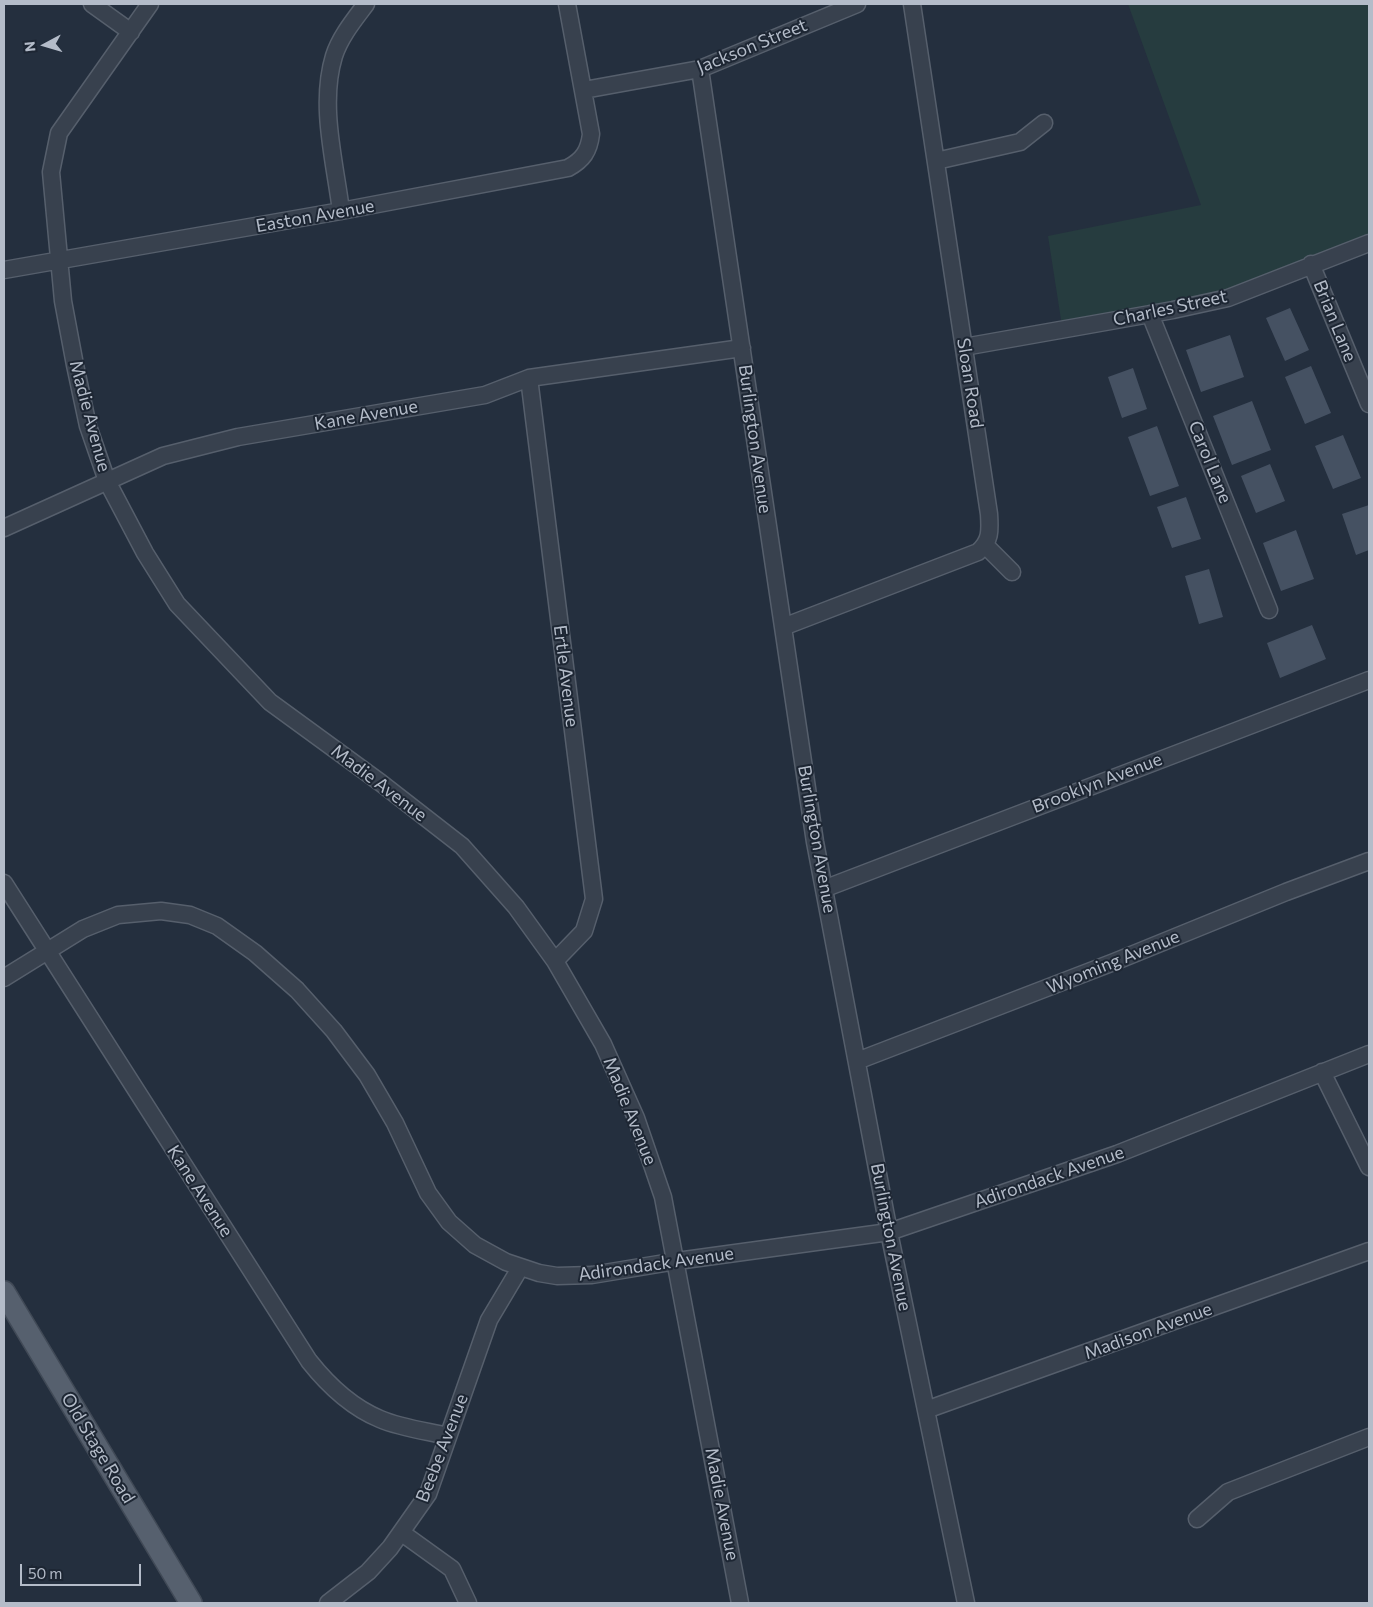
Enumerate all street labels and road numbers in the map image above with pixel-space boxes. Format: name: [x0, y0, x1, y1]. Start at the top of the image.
street label: Jackson Street: [694, 14, 810, 78]
street label: Easton Avenue: [254, 195, 376, 237]
street label: Brian Lane: [1309, 277, 1361, 365]
street label: Charles Street: [1111, 285, 1229, 331]
street label: Sloan Road: [952, 336, 988, 430]
street label: Madie Avenue: [65, 358, 115, 474]
street label: Burlington Avenue: [734, 363, 776, 515]
street label: Kane Avenue: [313, 395, 419, 435]
street label: Carol Lane: [1184, 418, 1236, 506]
street label: Ertle Avenue: [549, 624, 583, 728]
street label: Madie Avenue: [327, 740, 431, 826]
street label: Brooklyn Avenue: [1029, 748, 1165, 818]
street label: Burlington Avenue: [793, 763, 841, 915]
street label: Wyoming Avenue: [1043, 926, 1183, 998]
street label: Madie Avenue: [599, 1054, 661, 1168]
street label: Kane Avenue: [162, 1141, 238, 1241]
street label: Adirondack Avenue: [971, 1141, 1127, 1213]
street label: Burlington Avenue: [866, 1161, 916, 1313]
street label: Adirondack Avenue: [577, 1242, 735, 1286]
street label: Madison Avenue: [1081, 1298, 1215, 1364]
street label: Old Stage Road: [57, 1389, 139, 1507]
street label: Beebe Avenue: [411, 1391, 473, 1505]
street label: Madie Avenue: [700, 1446, 744, 1562]

